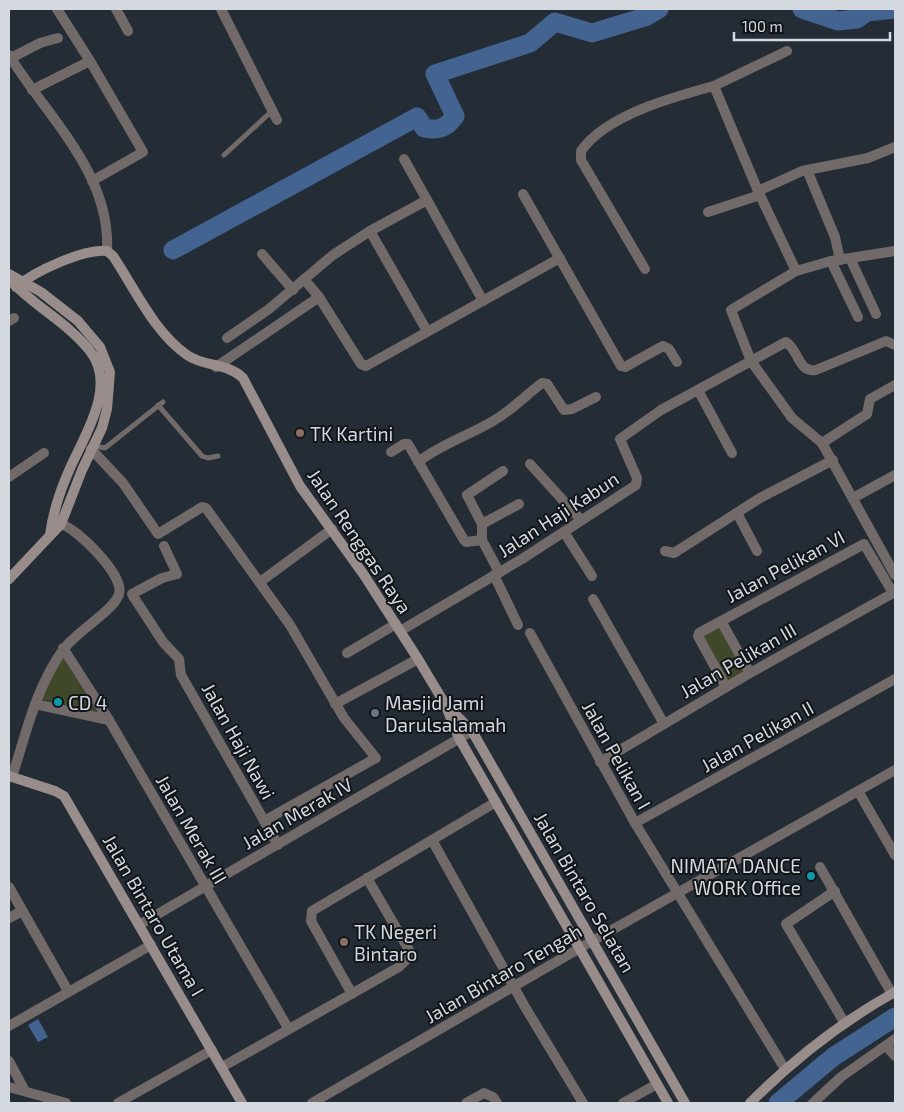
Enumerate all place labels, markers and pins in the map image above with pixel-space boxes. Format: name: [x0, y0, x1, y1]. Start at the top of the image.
place label: TK Kartini: [310, 422, 393, 445]
marker: TK Kartini: [294, 427, 306, 439]
place label: CD 4: [68, 691, 107, 714]
place label: Masjid Jami Darulsalamah: [385, 691, 506, 736]
marker: CD 4: [52, 696, 64, 708]
marker: Masjid Jami Darulsalamah: [369, 707, 381, 719]
place label: NIMATA DANCE WORK Office: [671, 854, 801, 899]
marker: NIMATA DANCE WORK Office: [805, 870, 817, 882]
place label: TK Negeri Bintaro: [354, 920, 437, 965]
marker: TK Negeri Bintaro: [338, 936, 350, 948]

